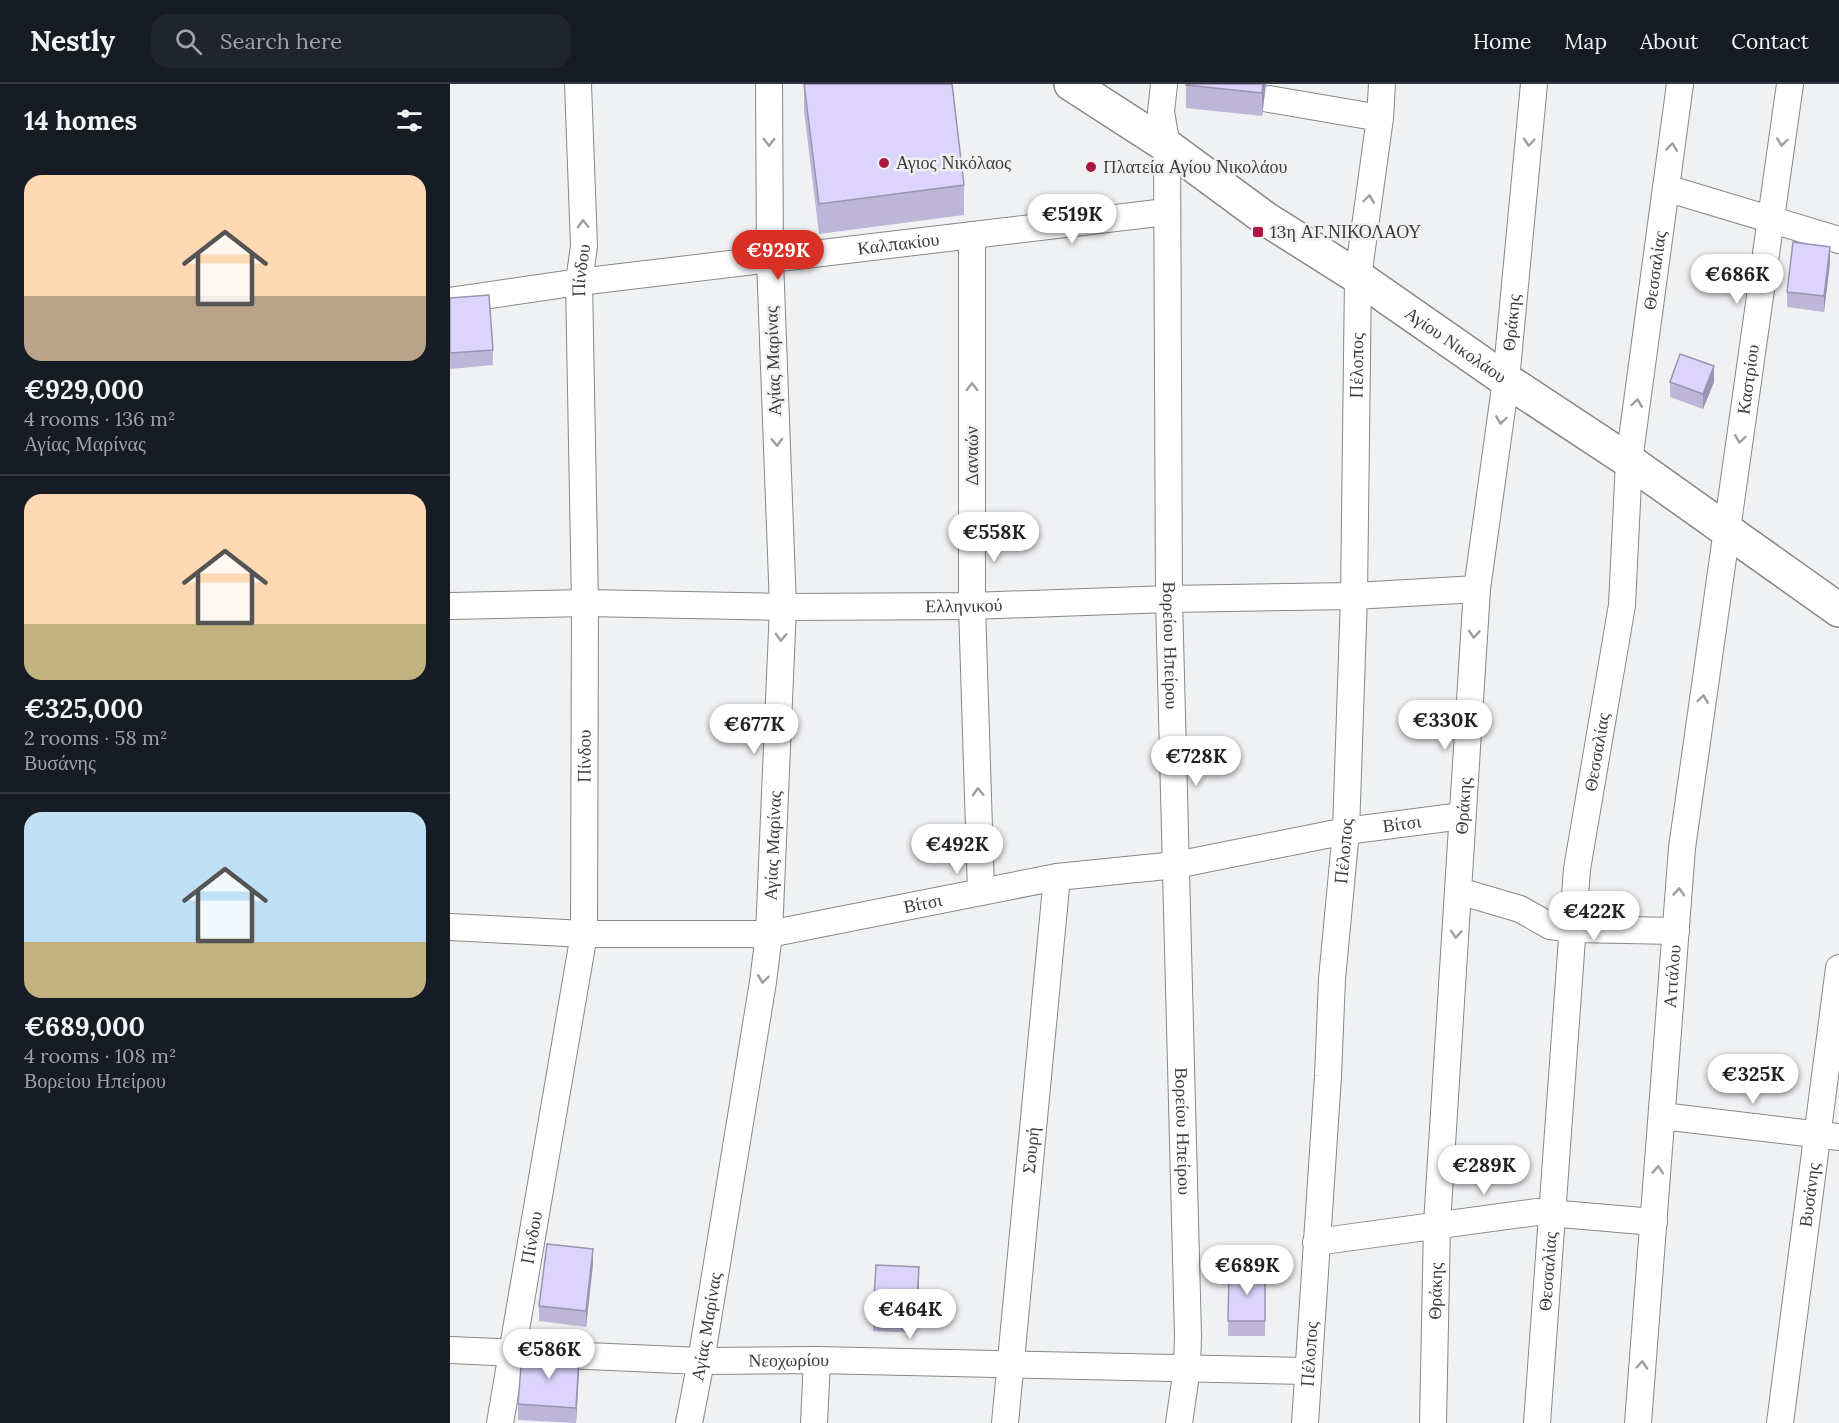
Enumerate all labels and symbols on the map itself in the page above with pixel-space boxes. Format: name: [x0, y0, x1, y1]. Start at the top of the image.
one-way arrow: [1776, 137, 1788, 147]
one-way arrow: [763, 138, 775, 147]
one-way arrow: [1523, 138, 1536, 147]
one-way arrow: [1665, 143, 1677, 152]
place label: Αγιος Νικόλαος: [896, 151, 1011, 174]
place label: Πλατεία Αγίου Νικολάου: [1103, 155, 1288, 178]
marker: Αγιος Νικόλαος: [877, 156, 891, 170]
marker: Πλατεία Αγίου Νικολάου: [1084, 160, 1098, 174]
pin: €519K: [1030, 194, 1114, 245]
one-way arrow: [1362, 194, 1375, 203]
one-way arrow: [576, 220, 589, 229]
place label: 13η ΑΓ.ΝΙΚΟΛΑΟΥ: [1270, 220, 1421, 243]
marker: 13η ΑΓ.ΝΙΚΟΛΑΟΥ: [1251, 225, 1265, 239]
street label: Καλπακίου: [856, 227, 941, 260]
street label: Θεσσαλίας: [1638, 229, 1671, 311]
pin: €929K: [736, 230, 820, 281]
street label: Πίνδου: [567, 242, 595, 297]
pin: €686K: [1695, 254, 1779, 305]
street label: Θράκης: [1497, 293, 1525, 352]
street label: Αγίου Νικολάου: [1401, 301, 1511, 388]
street label: Αγίας Μαρίνας: [759, 306, 786, 416]
street label: Πέλοπος: [1344, 333, 1368, 399]
street label: Καστρίου: [1731, 343, 1764, 416]
one-way arrow: [966, 382, 978, 391]
one-way arrow: [1630, 399, 1642, 408]
one-way arrow: [1495, 415, 1507, 424]
street label: Δαναών: [960, 426, 983, 486]
one-way arrow: [1734, 434, 1747, 444]
one-way arrow: [770, 438, 783, 447]
pin: €558K: [952, 512, 1036, 563]
street label: Βορείου Ηπείρου: [1158, 581, 1184, 710]
street label: Ελληνικού: [925, 593, 1003, 617]
one-way arrow: [1468, 630, 1481, 639]
one-way arrow: [775, 633, 788, 642]
one-way arrow: [1697, 694, 1709, 703]
pin: €330K: [1403, 700, 1487, 751]
pin: €677K: [712, 704, 796, 755]
street label: Θεσσαλίας: [1578, 711, 1614, 793]
street label: Πίνδου: [572, 730, 596, 783]
pin: €728K: [1154, 736, 1238, 787]
street label: Θράκης: [1450, 777, 1476, 835]
one-way arrow: [972, 787, 984, 796]
street label: Αγίας Μαρίνας: [758, 790, 786, 901]
street label: Βίτσι: [1381, 809, 1423, 837]
street label: Πέλοπος: [1329, 818, 1357, 885]
pin: €492K: [915, 824, 999, 875]
street label: Βίτσι: [902, 888, 944, 918]
one-way arrow: [1672, 888, 1685, 897]
pin: €422K: [1552, 891, 1636, 942]
one-way arrow: [1450, 929, 1463, 938]
street label: Αττάλου: [1658, 944, 1686, 1009]
one-way arrow: [758, 974, 770, 983]
pin: €325K: [1711, 1054, 1795, 1105]
street label: Βορείου Ηπείρου: [1170, 1067, 1196, 1195]
street label: Σουρή: [1017, 1126, 1044, 1175]
pin: €289K: [1442, 1145, 1526, 1196]
street label: Βυσάνης: [1794, 1161, 1825, 1228]
one-way arrow: [1651, 1166, 1664, 1175]
street label: Πίνδου: [516, 1209, 547, 1266]
street label: Θεσσαλίας: [1533, 1231, 1562, 1312]
pin: €689K: [1205, 1245, 1289, 1296]
street label: Θράκης: [1423, 1262, 1447, 1320]
street label: Αγίας Μαρίνας: [685, 1270, 726, 1383]
pin: €464K: [868, 1289, 952, 1340]
street label: Πέλοπος: [1295, 1321, 1323, 1388]
pin: €586K: [507, 1329, 591, 1380]
street label: Νεοχωρίου: [748, 1348, 829, 1372]
one-way arrow: [1635, 1360, 1648, 1369]

